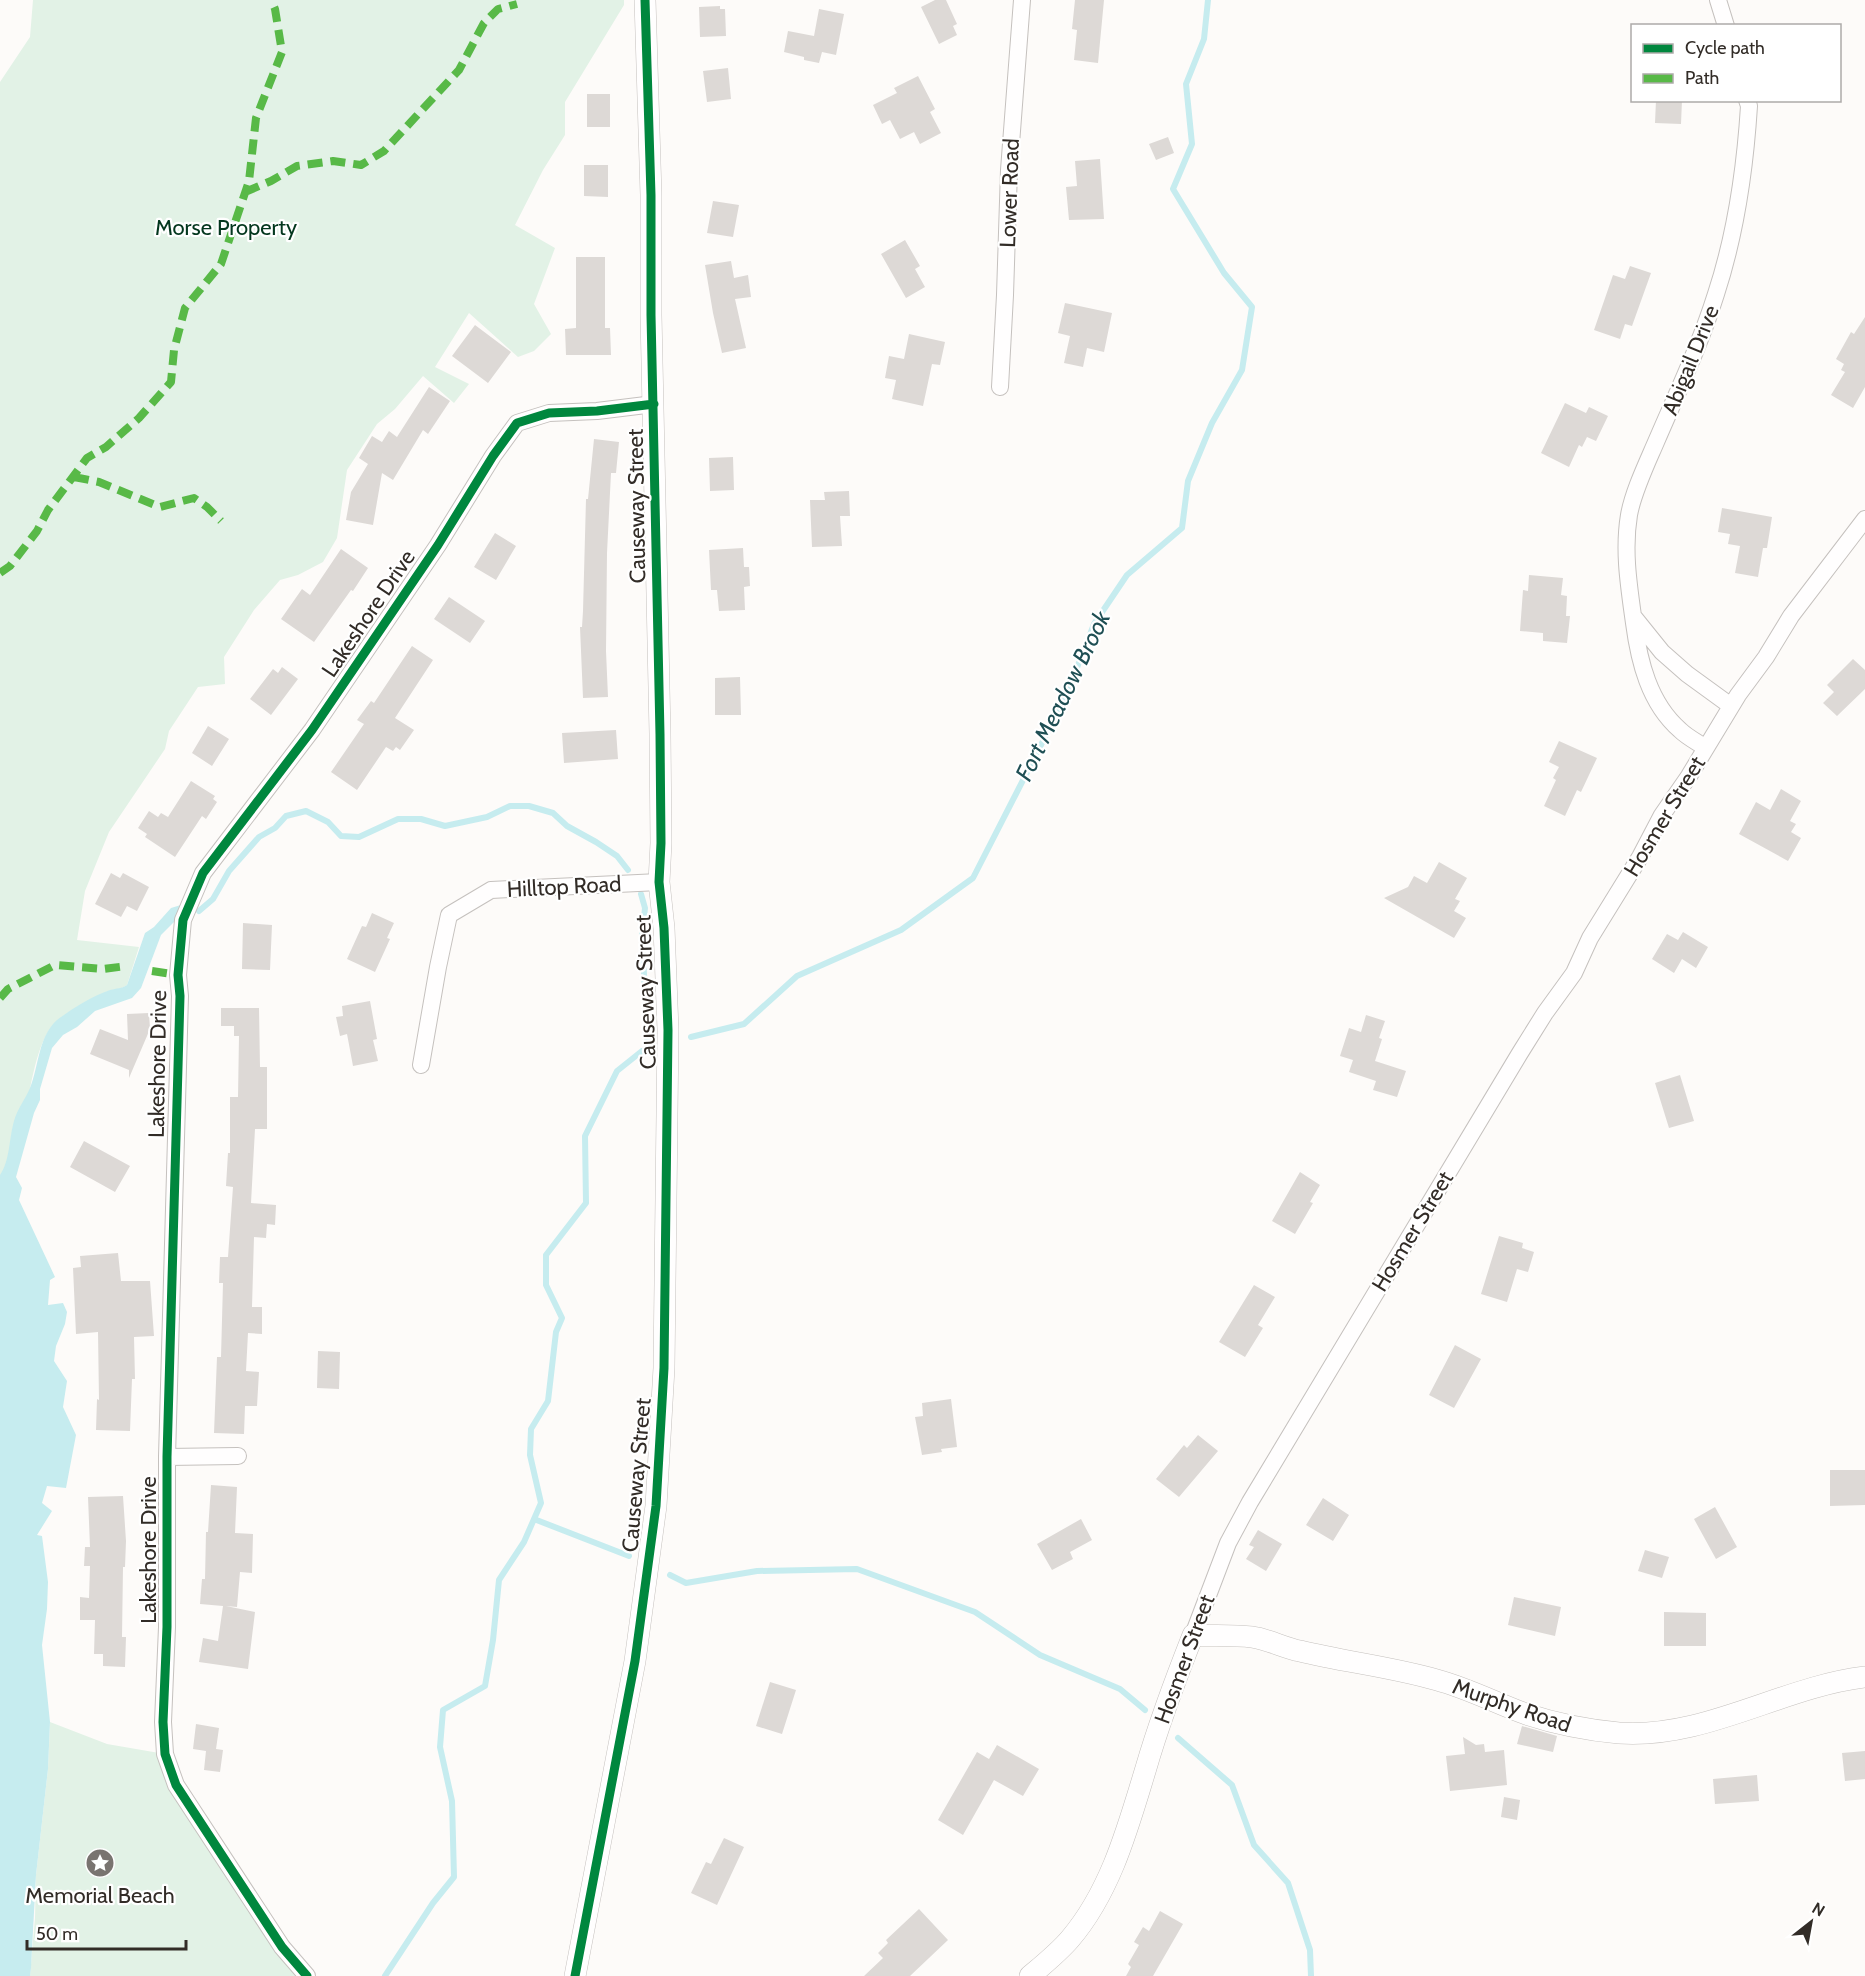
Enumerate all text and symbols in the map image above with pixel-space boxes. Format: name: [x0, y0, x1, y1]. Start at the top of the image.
legend: [1631, 24, 1841, 102]
text: Cycle path: [1685, 37, 1765, 59]
text: Path: [1685, 67, 1719, 89]
street label: Lower Road: [994, 138, 1025, 248]
park label: Morse Property: [155, 214, 297, 241]
street label: Abigail Drive: [1656, 301, 1725, 419]
street label: Causeway Street: [622, 428, 651, 584]
street label: Lakeshore Drive: [316, 545, 421, 682]
water label: Fort Meadow Brook: [1009, 605, 1117, 785]
street label: Hosmer Street: [1618, 751, 1711, 881]
street label: Hilltop Road: [506, 870, 622, 903]
street label: Causeway Street: [629, 914, 662, 1070]
street label: Lakeshore Drive: [143, 990, 172, 1138]
street label: Hosmer Street: [1366, 1166, 1459, 1296]
street label: Causeway Street: [616, 1396, 657, 1553]
street label: Lakeshore Drive: [135, 1476, 162, 1624]
street label: Hosmer Street: [1149, 1590, 1221, 1727]
street label: Murphy Road: [1449, 1673, 1575, 1738]
place icon: Memorial Beach: [84, 1847, 116, 1879]
place label: Memorial Beach: [25, 1882, 175, 1909]
north arrow: [1781, 1892, 1841, 1952]
text: N: [1809, 1899, 1828, 1921]
scale bar: [27, 1913, 186, 1951]
text: 50 m: [36, 1923, 78, 1945]

